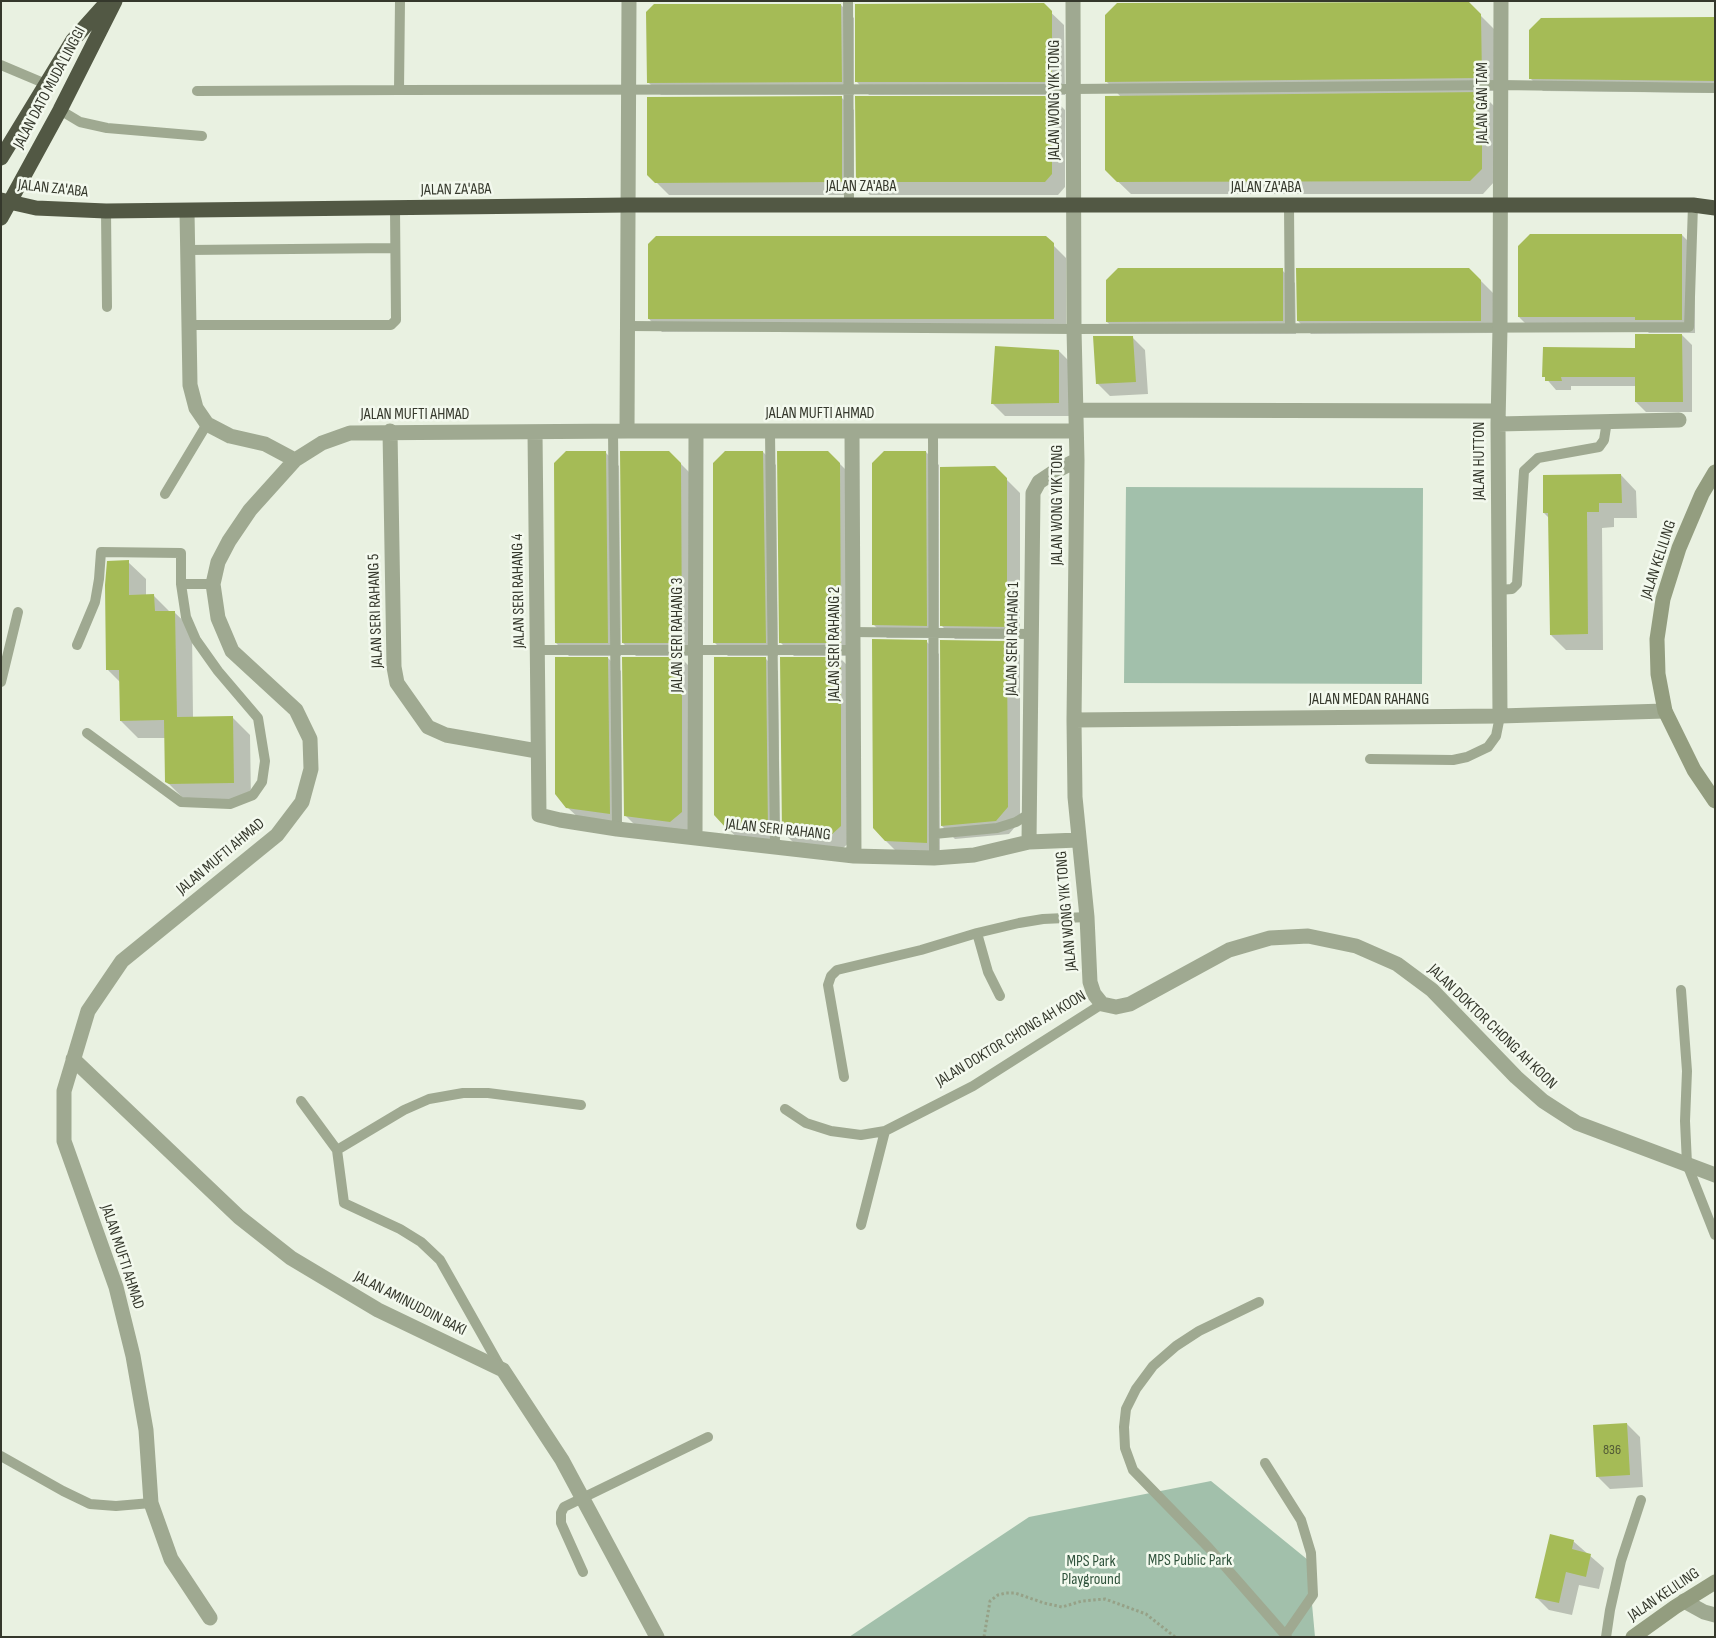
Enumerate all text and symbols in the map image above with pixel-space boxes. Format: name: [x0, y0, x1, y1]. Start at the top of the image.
street label: JALAN DATO MUDA LINGGI: [10, 24, 90, 152]
street label: JALAN WONG YIK TONG: [1045, 40, 1065, 160]
street label: JALAN GAN TAM: [1473, 62, 1493, 144]
street label: JALAN ZA'ABA: [17, 176, 89, 202]
street label: JALAN ZA'ABA: [826, 177, 896, 197]
street label: JALAN ZA'ABA: [1231, 178, 1301, 198]
street label: JALAN ZA'ABA: [421, 180, 491, 200]
street label: JALAN MUFTI AHMAD: [766, 404, 874, 424]
street label: JALAN MUFTI AHMAD: [361, 405, 469, 425]
street label: JALAN HUTTON: [1470, 422, 1490, 500]
street label: JALAN WONG YIK TONG: [1048, 445, 1068, 565]
street label: JALAN KELILING: [1637, 518, 1681, 602]
street label: JALAN SERI RAHANG 4: [508, 533, 530, 649]
street label: JALAN SERI RAHANG 5: [364, 553, 388, 669]
street label: JALAN SERI RAHANG 3: [668, 578, 688, 692]
street label: JALAN SERI RAHANG 1: [1002, 582, 1024, 696]
street label: JALAN SERI RAHANG 2: [825, 587, 845, 701]
street label: JALAN MEDAN RAHANG: [1309, 690, 1429, 710]
street label: JALAN MUFTI AHMAD: [173, 815, 269, 899]
street label: JALAN SERI RAHANG: [724, 815, 832, 845]
street label: JALAN WONG YIK TONG: [1052, 850, 1082, 972]
street label: JALAN DOKTOR CHONG AH KOON: [1424, 960, 1560, 1094]
street label: JALAN DOKTOR CHONG AH KOON: [932, 987, 1090, 1091]
street label: JALAN MUFTI AHMAD: [96, 1202, 148, 1312]
street label: JALAN AMINUDDIN BAKI: [351, 1267, 469, 1341]
house number: 836: [1603, 1442, 1621, 1458]
park label: MPS Public Park: [1148, 1551, 1232, 1571]
park label: MPS Park Playground: [1061, 1552, 1121, 1590]
street label: JALAN KELILING: [1625, 1564, 1703, 1626]

